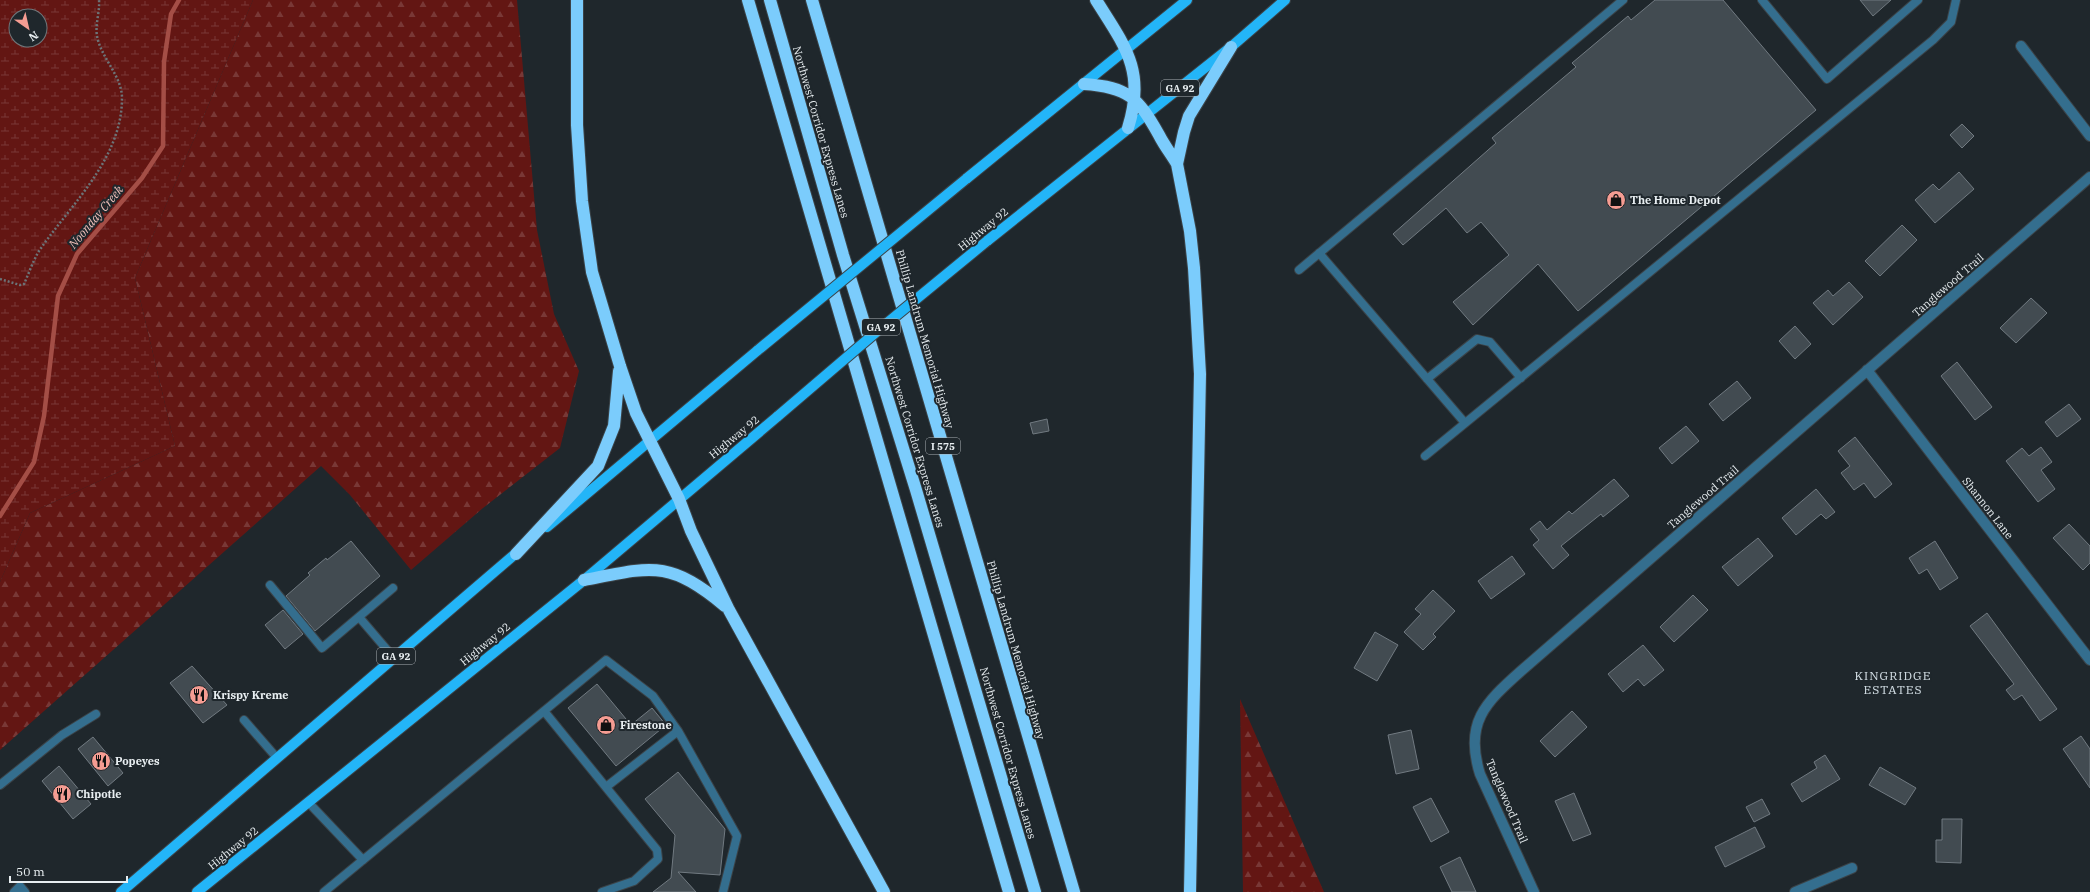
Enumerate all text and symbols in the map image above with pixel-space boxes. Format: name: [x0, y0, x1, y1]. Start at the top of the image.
north arrow: [8, 8, 48, 48]
text: N: [26, 28, 41, 45]
street label: Northwest Corridor Express Lanes: [790, 45, 852, 219]
road number: GA 92: [1161, 80, 1199, 96]
water label: Noonday Creek: [64, 182, 127, 252]
shop icon: The Home Depot: [1605, 189, 1627, 211]
place label: The Home Depot: [1630, 193, 1721, 207]
street label: Highway 92: [955, 204, 1011, 254]
street label: Phillip Landrum Memorial Highway: [893, 248, 957, 430]
street label: Tanglewood Trail: [1909, 250, 1987, 320]
road number: GA 92: [862, 319, 900, 335]
street label: Northwest Corridor Express Lanes: [882, 355, 948, 529]
street label: Highway 92: [706, 412, 762, 462]
road number: I 575: [926, 438, 960, 454]
street label: Tanglewood Trail: [1664, 462, 1742, 532]
street label: Shannon Lane: [1960, 474, 2017, 542]
street label: Phillip Landrum Memorial Highway: [984, 559, 1048, 741]
street label: Highway 92: [457, 619, 513, 669]
road number: GA 92: [377, 648, 415, 664]
street label: Northwest Corridor Express Lanes: [977, 666, 1039, 840]
district label: KINGRIDGE ESTATES: [1855, 668, 1931, 697]
restaurant icon: Krispy Kreme: [188, 684, 210, 706]
place label: Krispy Kreme: [213, 688, 289, 702]
shop icon: Firestone: [595, 714, 617, 736]
place label: Firestone: [620, 718, 672, 732]
restaurant icon: Popeyes: [90, 750, 112, 772]
place label: Popeyes: [115, 754, 160, 768]
street label: Tanglewood Trail: [1483, 757, 1531, 845]
restaurant icon: Chipotle: [51, 783, 73, 805]
place label: Chipotle: [76, 787, 122, 801]
street label: Highway 92: [205, 823, 261, 873]
scale bar: [10, 858, 127, 884]
text: 50 m: [16, 864, 45, 879]

